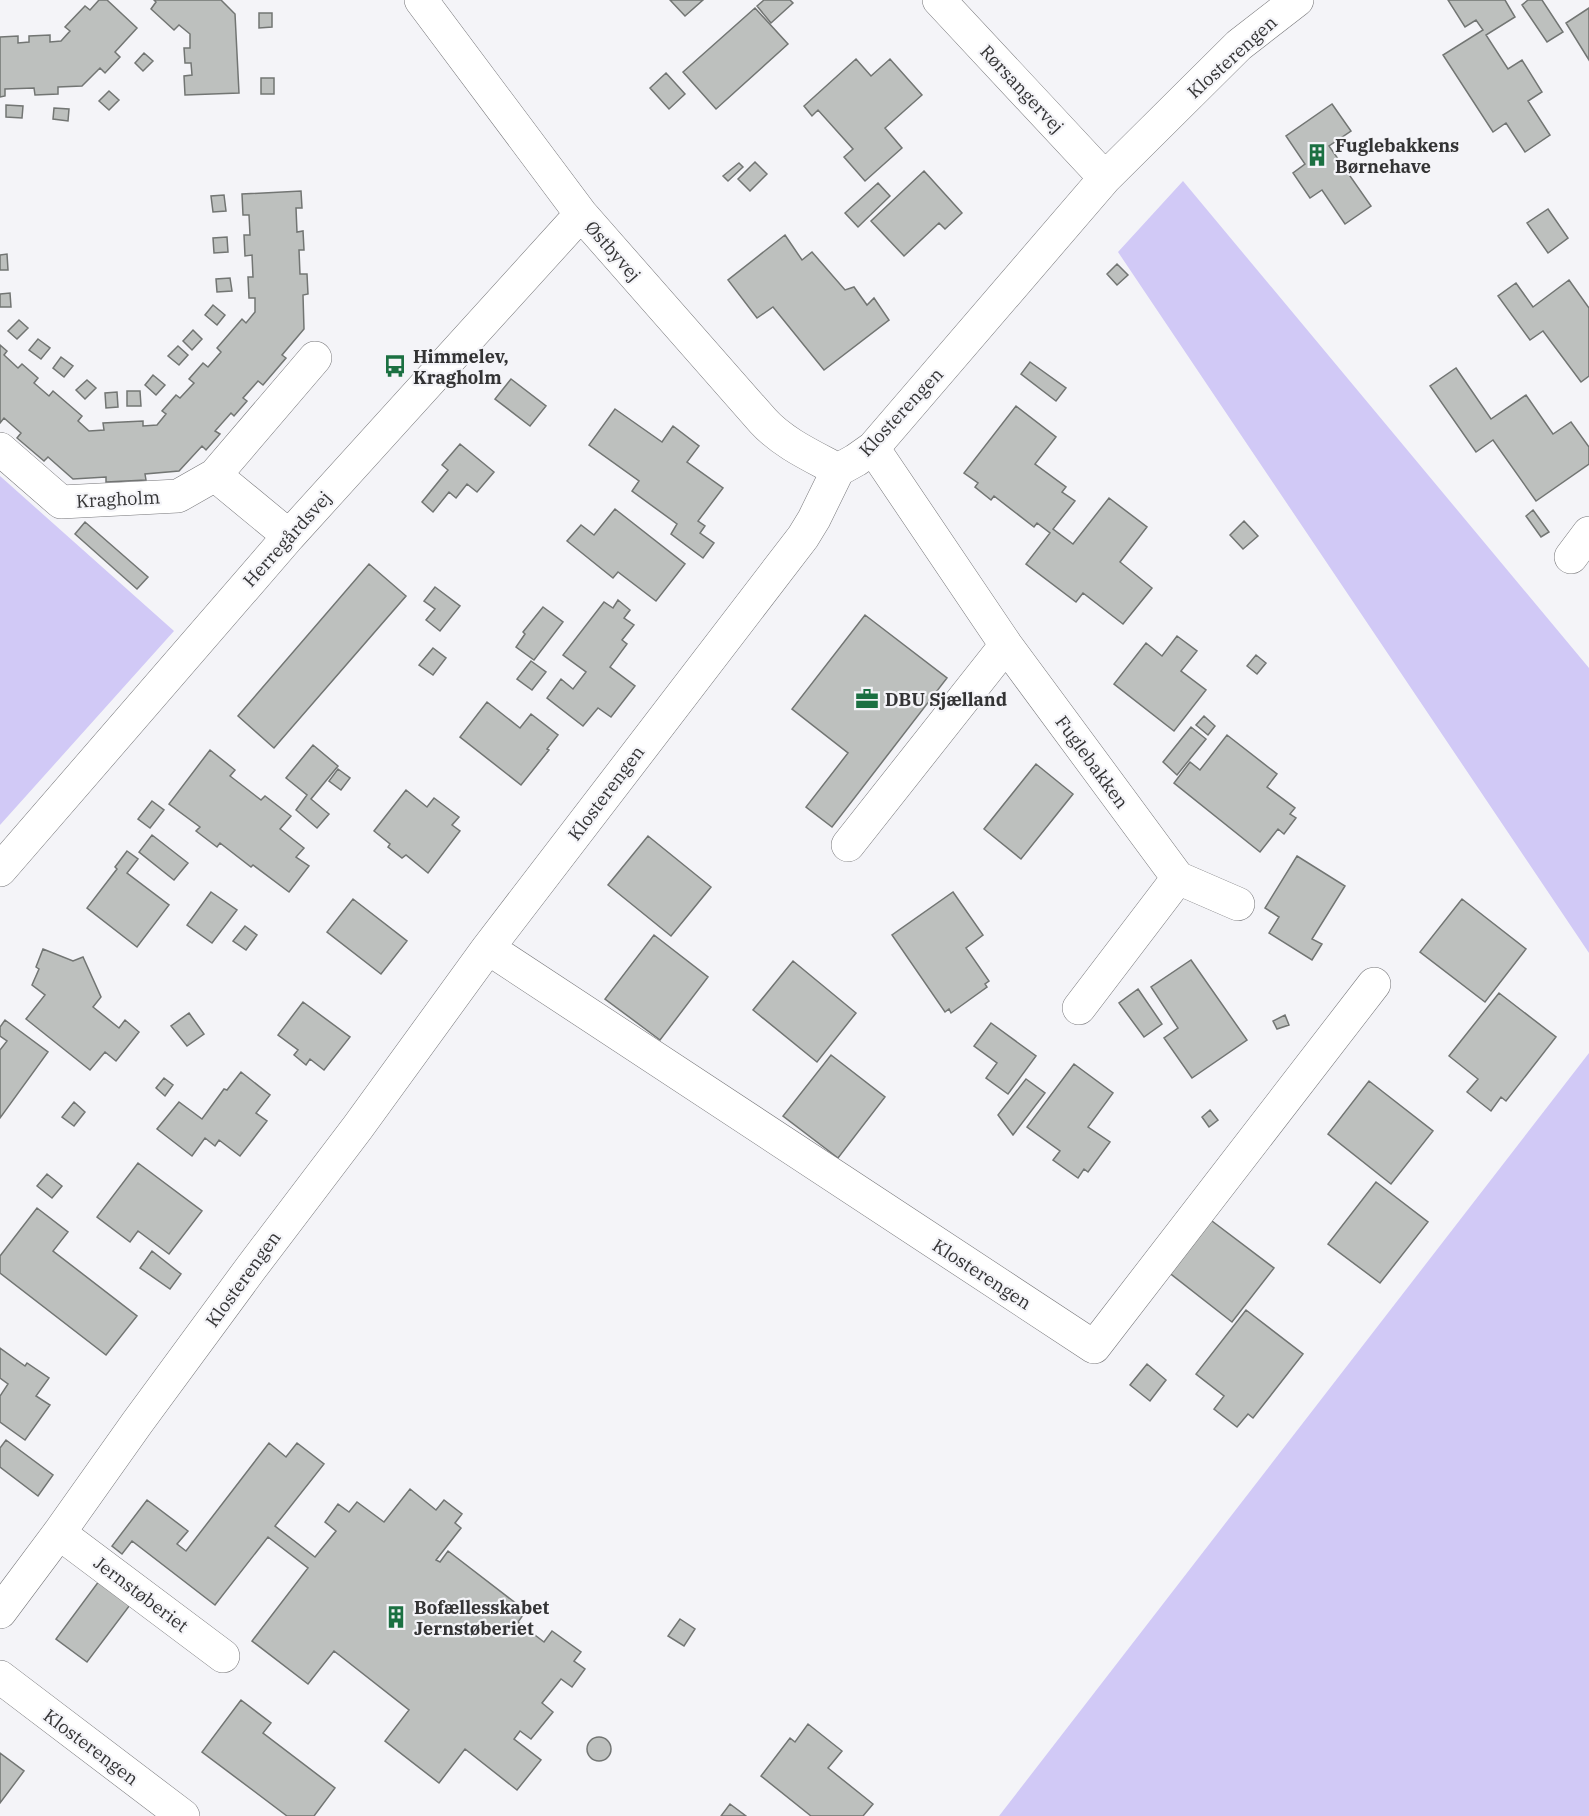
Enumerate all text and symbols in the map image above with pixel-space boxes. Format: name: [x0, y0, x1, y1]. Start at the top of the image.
street label: Klosterengen: [1182, 11, 1282, 103]
street label: Rørsangervej: [975, 40, 1069, 138]
place label: Fuglebakkens Børnehave: [1335, 134, 1459, 178]
building icon: Fuglebakkens Børnehave: [1304, 142, 1330, 168]
street label: Østbyvej: [580, 216, 646, 286]
place label: Himmelev, Kragholm: [413, 345, 509, 389]
bus stop icon: Himmelev, Kragholm: [382, 353, 408, 379]
street label: Klosterengen: [854, 363, 948, 461]
street label: Kragholm: [75, 485, 161, 513]
street label: Herregårdsvej: [238, 486, 336, 592]
office icon: DBU Sjælland: [854, 686, 880, 712]
place label: DBU Sjælland: [885, 688, 1007, 711]
street label: Fuglebakken: [1051, 711, 1133, 813]
street label: Klosterengen: [563, 741, 649, 845]
street label: Klosterengen: [201, 1227, 285, 1331]
street label: Klosterengen: [928, 1234, 1036, 1314]
street label: Jernstøberiet: [89, 1551, 193, 1637]
place label: Bofællesskabet Jernstøberiet: [414, 1596, 549, 1640]
building icon: Bofællesskabet Jernstøberiet: [383, 1604, 409, 1630]
street label: Klosterengen: [39, 1704, 143, 1790]

